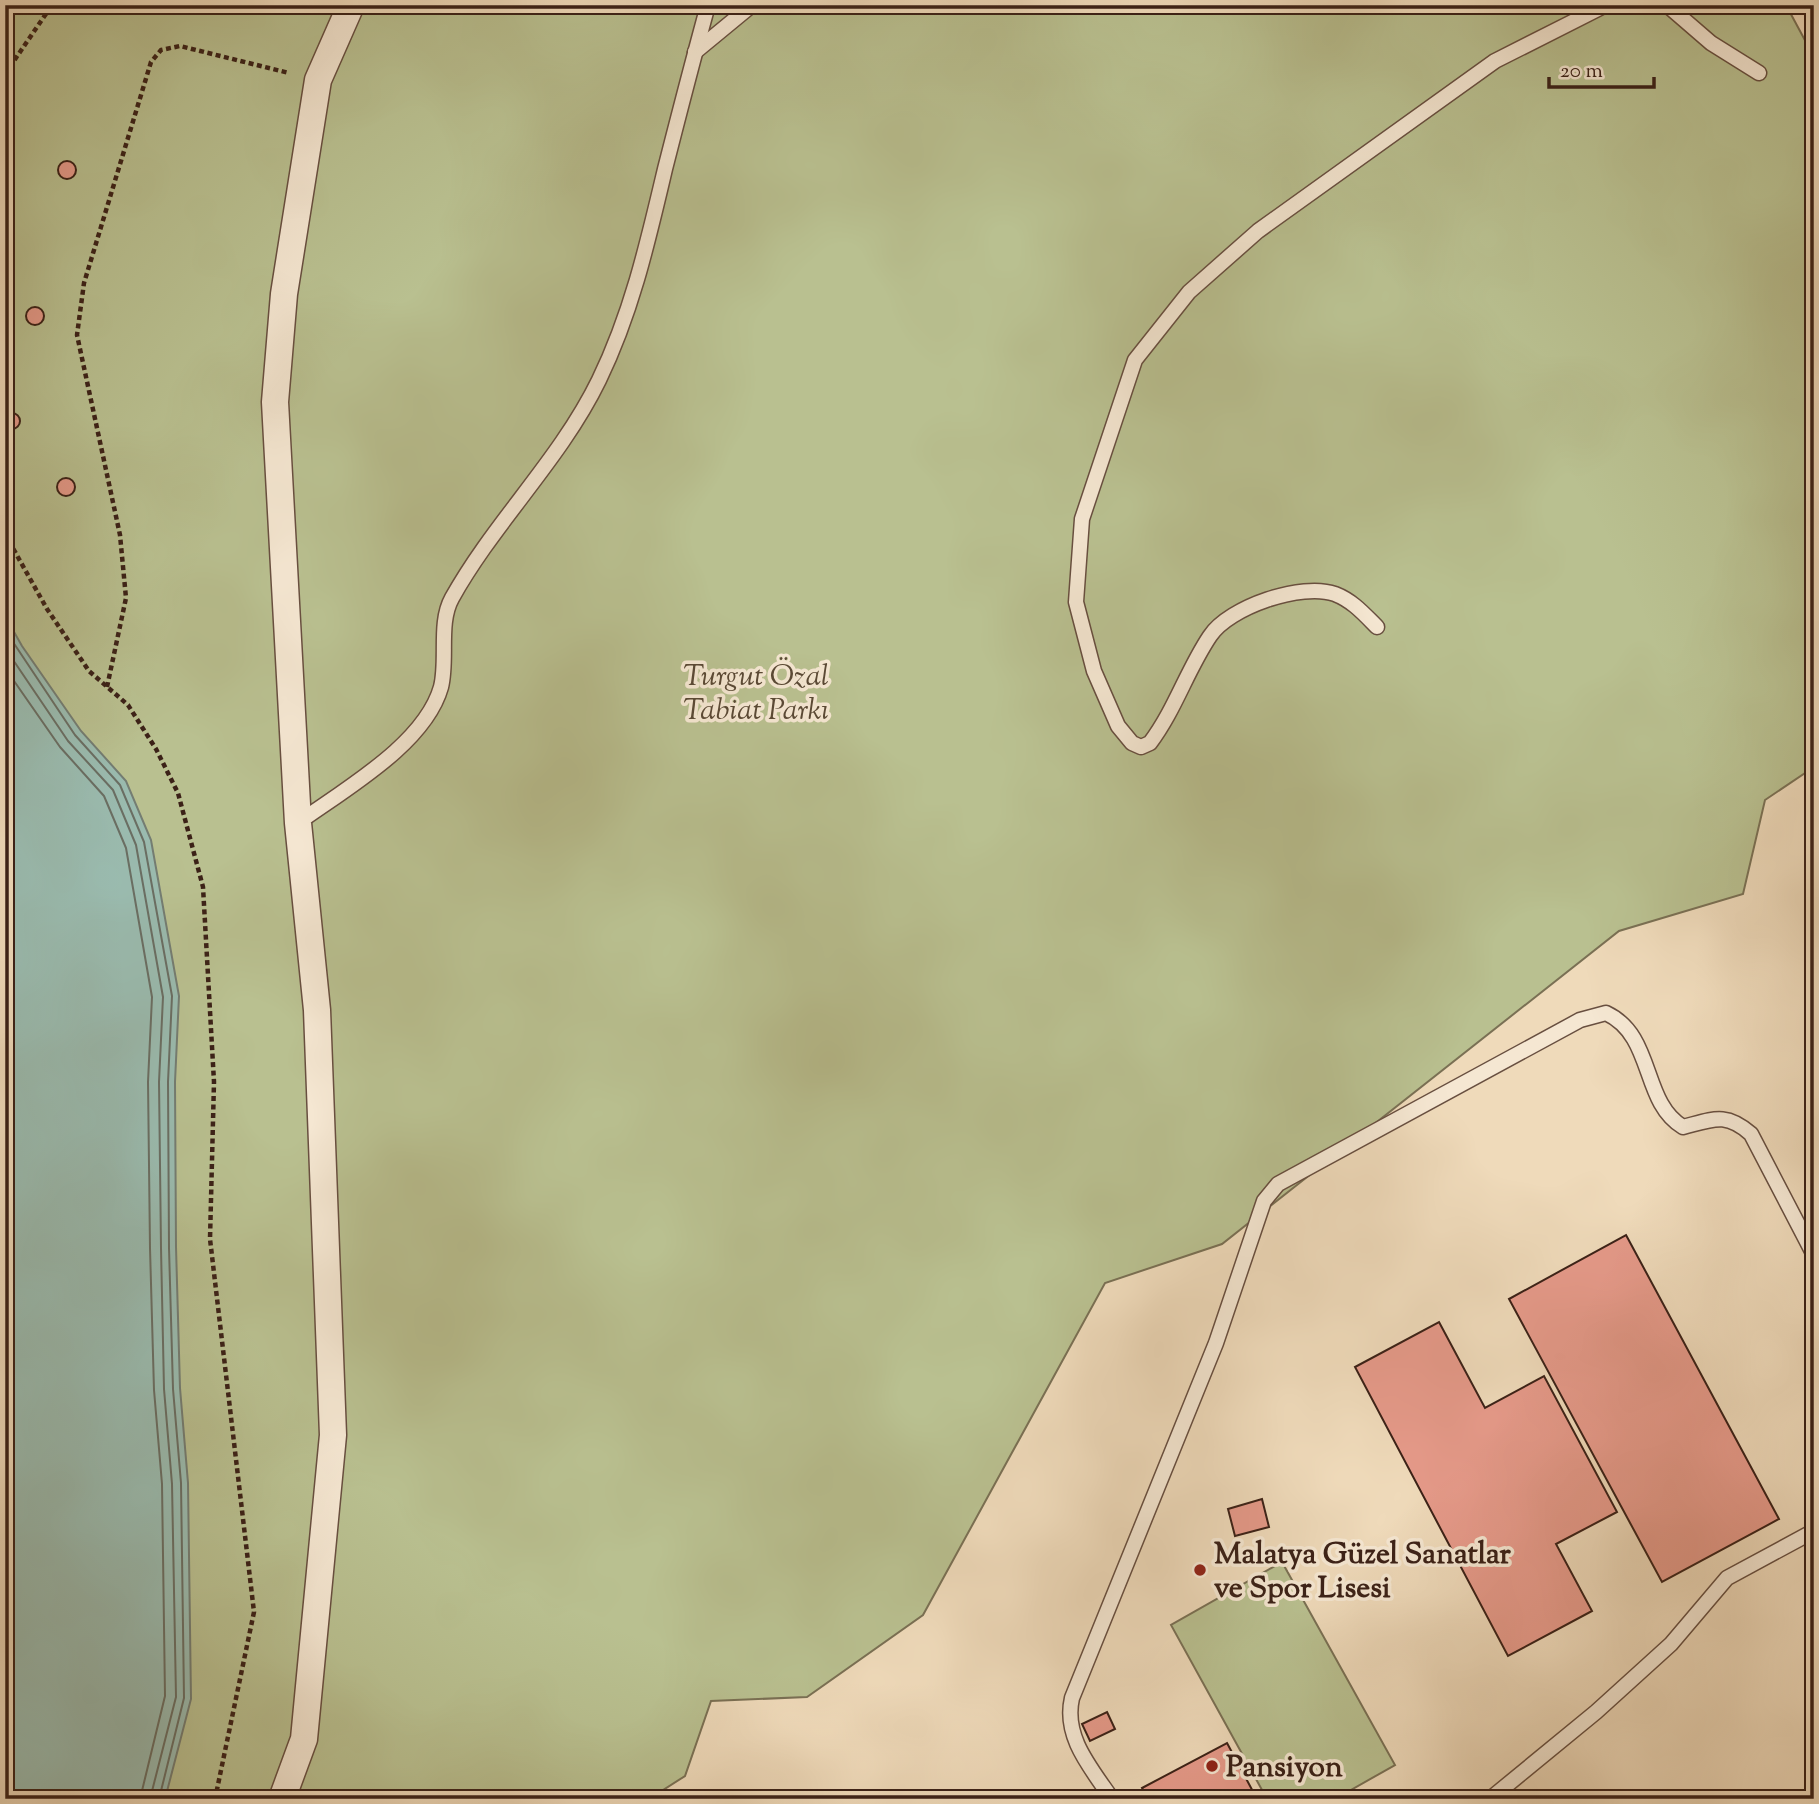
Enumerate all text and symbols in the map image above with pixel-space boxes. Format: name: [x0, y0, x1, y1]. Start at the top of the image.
scale bar: [1549, 46, 1654, 90]
text: 20 m: [1560, 57, 1603, 87]
park label: Turgut Özal Tabiat Parkı: [683, 656, 829, 733]
place label: Malatya Güzel Sanatlar ve Spor Lisesi: [1214, 1534, 1511, 1611]
marker: Malatya Güzel Sanatlar ve Spor Lisesi: [1192, 1562, 1208, 1578]
place label: Pansiyon: [1226, 1747, 1343, 1790]
marker: Pansiyon: [1204, 1758, 1220, 1774]

